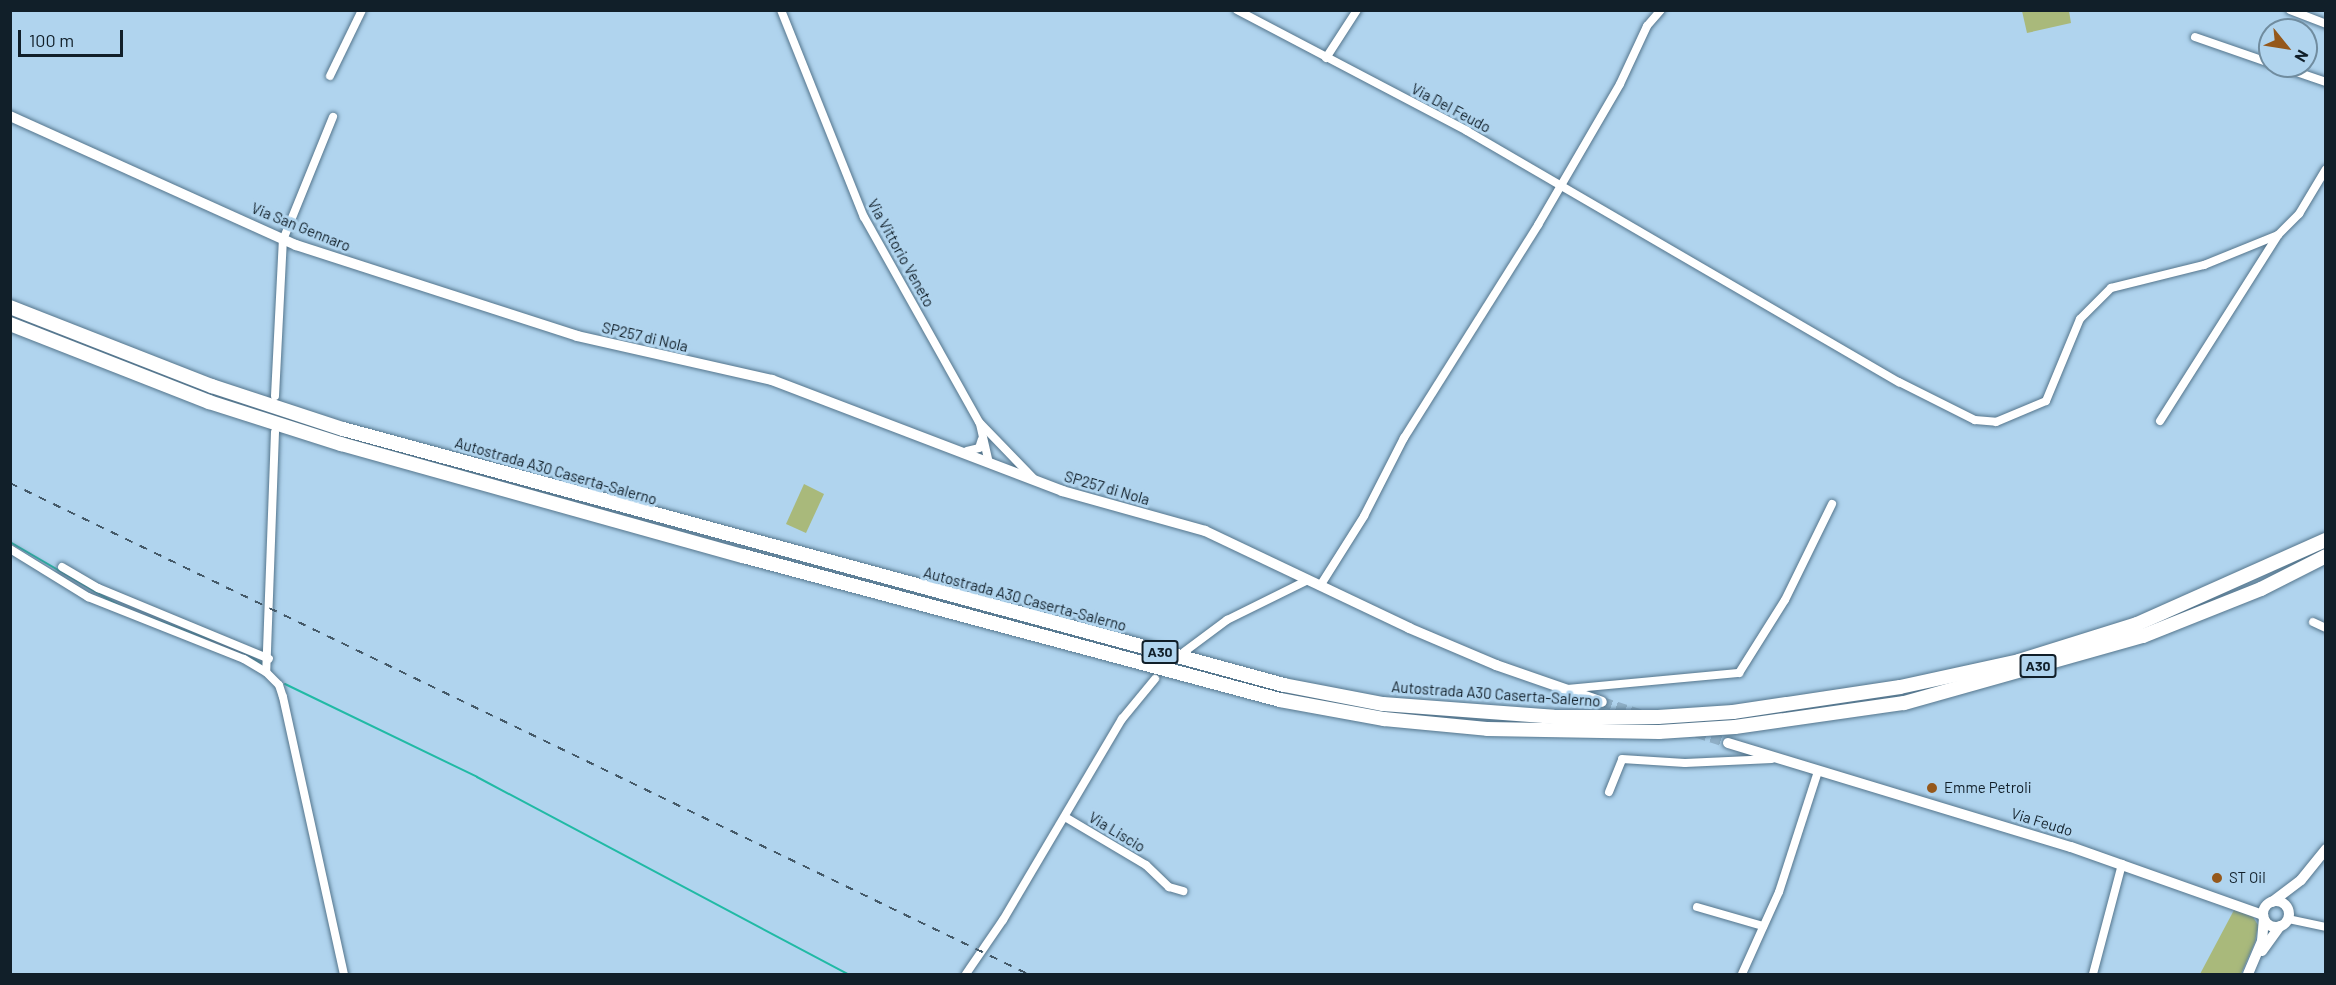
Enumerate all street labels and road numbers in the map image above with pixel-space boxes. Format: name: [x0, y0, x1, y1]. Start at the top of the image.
street label: Via Del Feudo: [1408, 80, 1494, 136]
street label: Via Vittorio Veneto: [864, 196, 938, 310]
street label: Via San Gennaro: [249, 199, 353, 255]
street label: SP257 di Nola: [600, 318, 690, 356]
street label: Autostrada A30 Caserta-Salerno: [453, 433, 659, 509]
street label: SP257 di Nola: [1062, 467, 1152, 509]
street label: Autostrada A30 Caserta-Salerno: [921, 563, 1129, 635]
road number: A30: [1140, 641, 1180, 663]
road number: A30: [2018, 655, 2058, 677]
street label: Autostrada A30 Caserta-Salerno: [1391, 678, 1601, 710]
street label: Via Feudo: [2009, 804, 2075, 840]
street label: Via Liscio: [1085, 808, 1149, 856]

